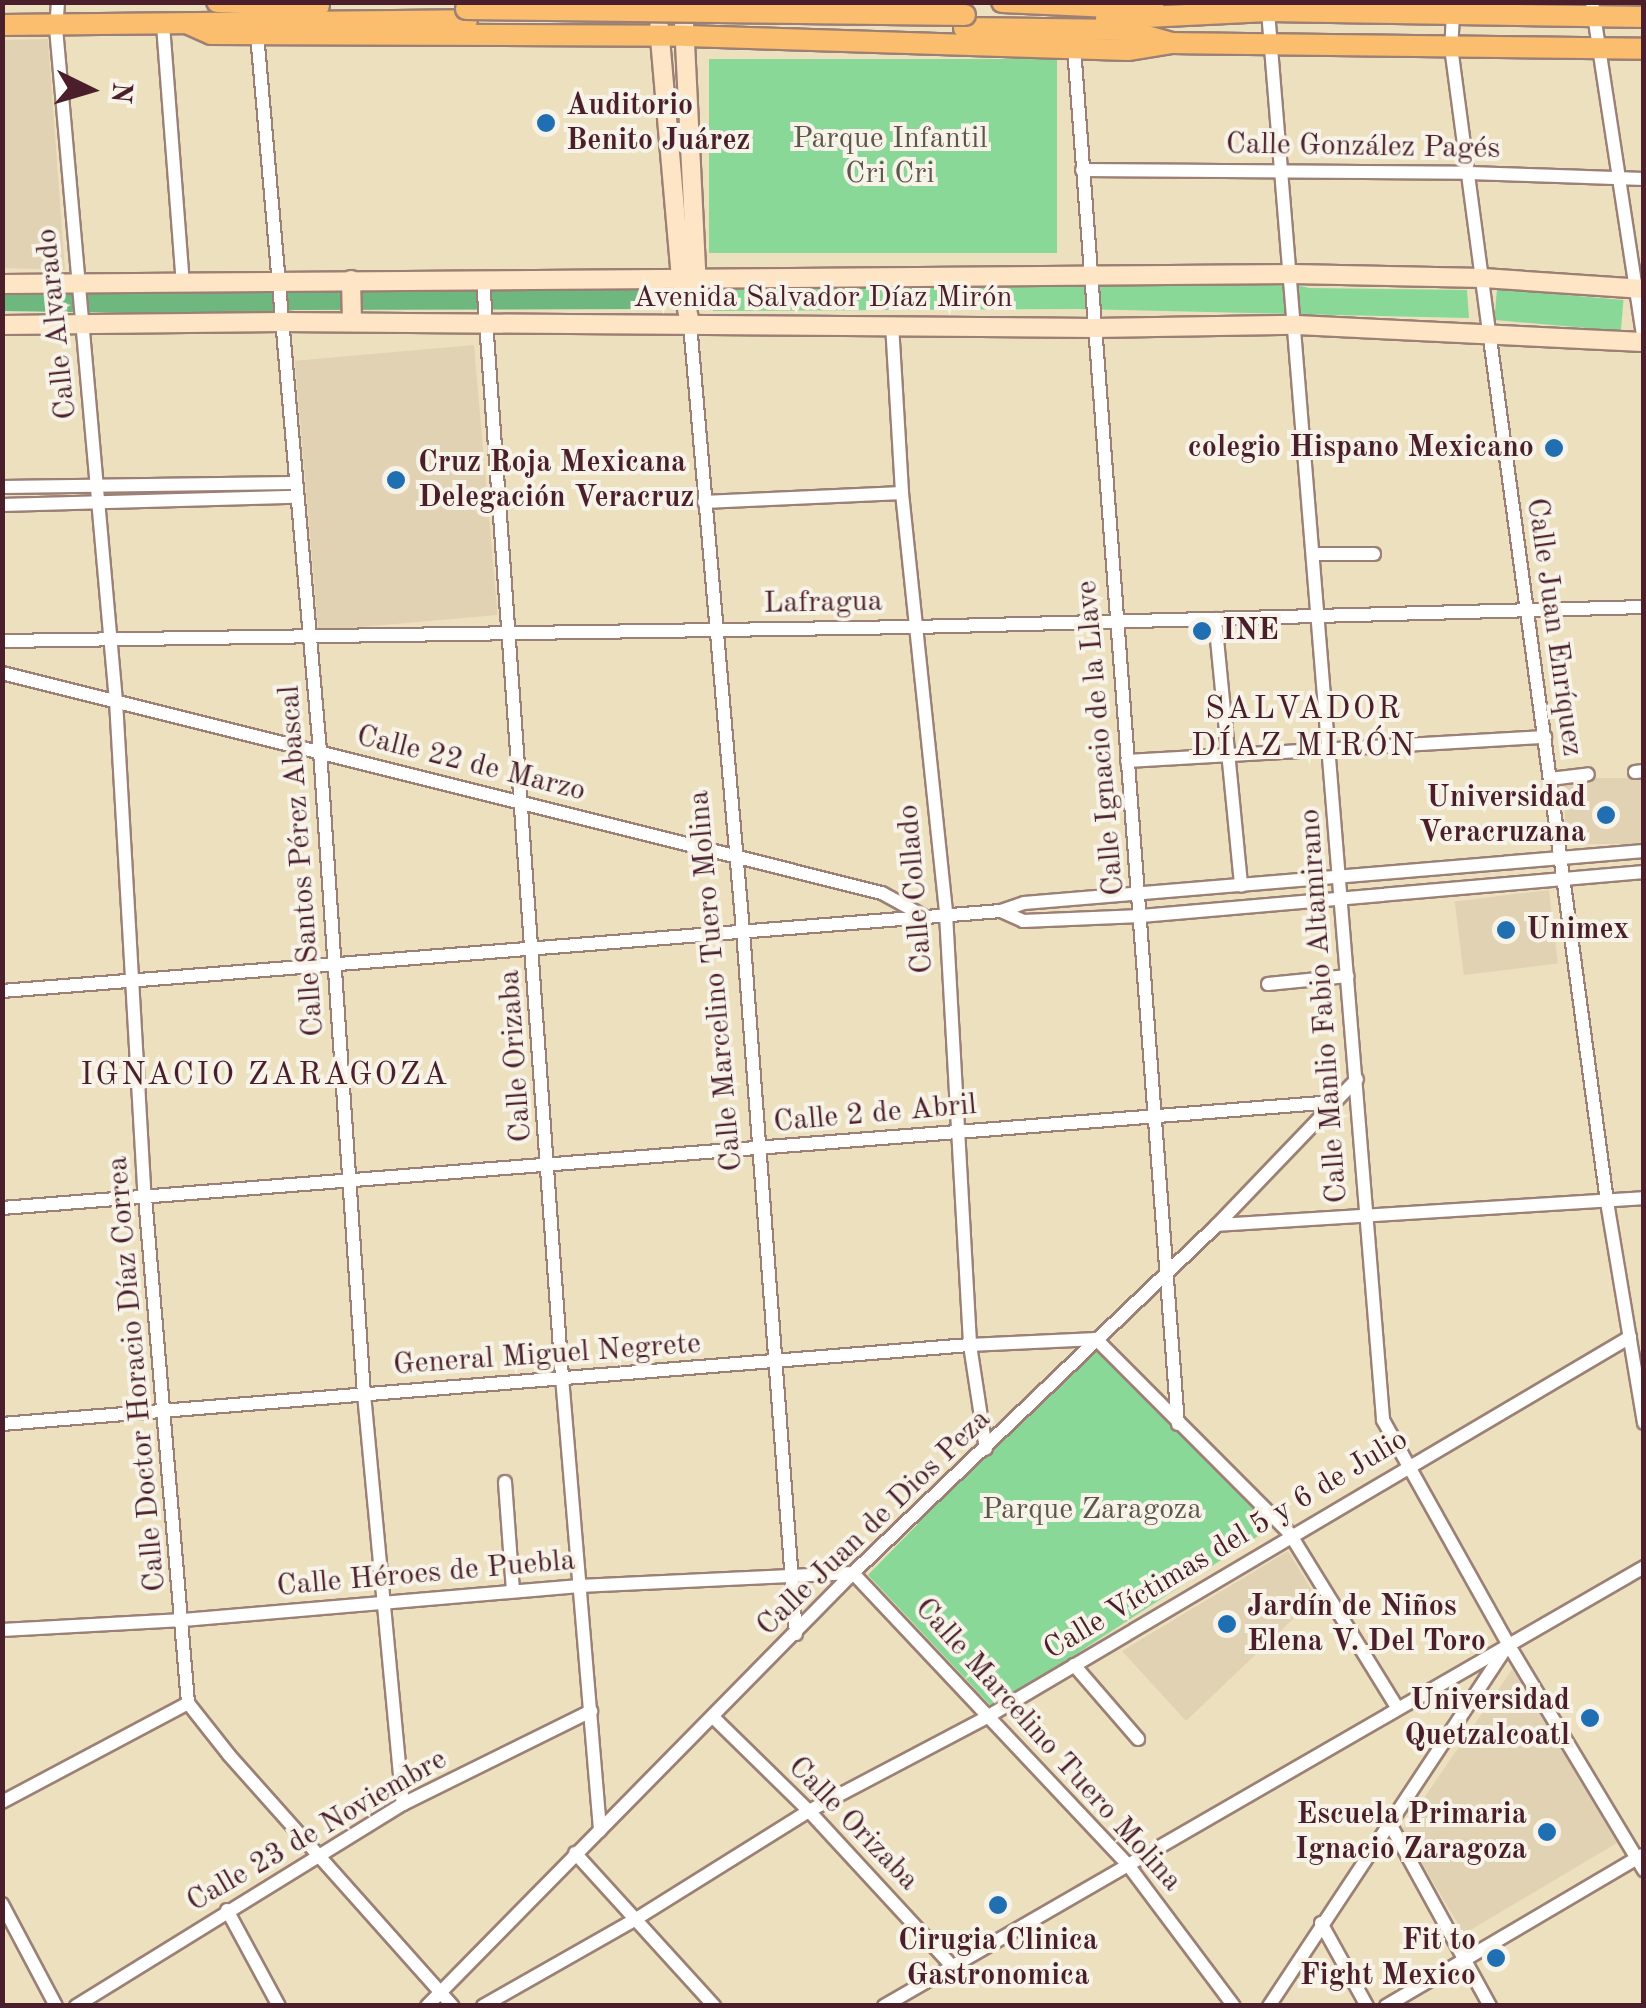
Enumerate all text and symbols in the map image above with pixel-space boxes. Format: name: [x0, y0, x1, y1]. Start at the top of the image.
north arrow: [40, 40, 140, 140]
text: N: [105, 81, 135, 104]
place label: Auditorio Benito Juárez: [566, 88, 750, 158]
marker: Auditorio Benito Juárez: [535, 112, 557, 134]
park label: Parque Infantil Cri Cri: [792, 121, 988, 192]
street label: Calle González Pagés: [1225, 127, 1501, 167]
street label: Calle Alvarado: [29, 227, 85, 421]
street label: Avenida Salvador Díaz Mirón: [633, 280, 1013, 316]
place label: colegio Hispano Mexicano: [1188, 430, 1534, 466]
marker: colegio Hispano Mexicano: [1543, 437, 1565, 459]
place label: Cruz Roja Mexicana Delegación Veracruz: [418, 445, 694, 516]
marker: Cruz Roja Mexicana Delegación Veracruz: [383, 467, 409, 493]
street label: Calle Juan Enríquez: [1518, 496, 1590, 758]
street label: Calle Ignacio de la Llave: [1069, 579, 1133, 897]
street label: Lafragua: [763, 584, 883, 622]
place label: INE: [1222, 613, 1279, 649]
marker: INE: [1191, 620, 1213, 642]
street label: Calle Santos Pérez Abascal: [272, 684, 332, 1038]
district label: SALVADOR DÍAZ MIRÓN: [1191, 692, 1417, 767]
street label: Calle 22 de Marzo: [353, 718, 589, 810]
place label: Universidad Veracruzana: [1419, 780, 1586, 850]
street label: Calle Marcelino Tuero Molina: [681, 789, 751, 1173]
street label: Calle Collado: [891, 803, 941, 975]
marker: Universidad Veracruzana: [1595, 804, 1617, 826]
street label: Calle Manlio Fabio Altamirano: [1292, 808, 1356, 1204]
place label: Unimex: [1526, 912, 1629, 948]
marker: Unimex: [1495, 919, 1517, 941]
street label: Calle Orizaba: [492, 968, 540, 1144]
district label: IGNACIO ZARAGOZA: [80, 1057, 450, 1095]
street label: Calle 2 de Abril: [772, 1087, 978, 1141]
street label: Calle Doctor Horacio Díaz Correa: [100, 1155, 174, 1593]
street label: General Miguel Negrete: [392, 1326, 702, 1384]
street label: Calle Juan de Dios Peza: [750, 1402, 998, 1644]
street label: Calle Víctimas del 5 y 6 de Julio: [1038, 1422, 1414, 1668]
park label: Parque Zaragoza: [982, 1492, 1202, 1528]
street label: Calle Héroes de Puebla: [275, 1543, 577, 1605]
place label: Jardín de Niños Elena V. Del Toro: [1247, 1589, 1486, 1660]
street label: Calle Marcelino Tuero Molina: [907, 1591, 1189, 1899]
marker: Jardín de Niños Elena V. Del Toro: [1216, 1613, 1238, 1635]
place label: Universidad Quetzalcoatl: [1404, 1683, 1570, 1754]
marker: Universidad Quetzalcoatl: [1579, 1707, 1601, 1729]
street label: Calle 23 de Noviembre: [181, 1742, 453, 1920]
street label: Calle Orizaba: [780, 1749, 926, 1899]
place label: Escuela Primaria Ignacio Zaragoza: [1295, 1797, 1527, 1868]
marker: Escuela Primaria Ignacio Zaragoza: [1536, 1821, 1558, 1843]
marker: Cirugia Clinica Gastronomica: [985, 1892, 1011, 1918]
place label: Cirugia Clinica Gastronomica: [898, 1923, 1098, 1994]
place label: Fit to Fight Mexico: [1300, 1923, 1476, 1994]
marker: Fit to Fight Mexico: [1485, 1947, 1507, 1969]

